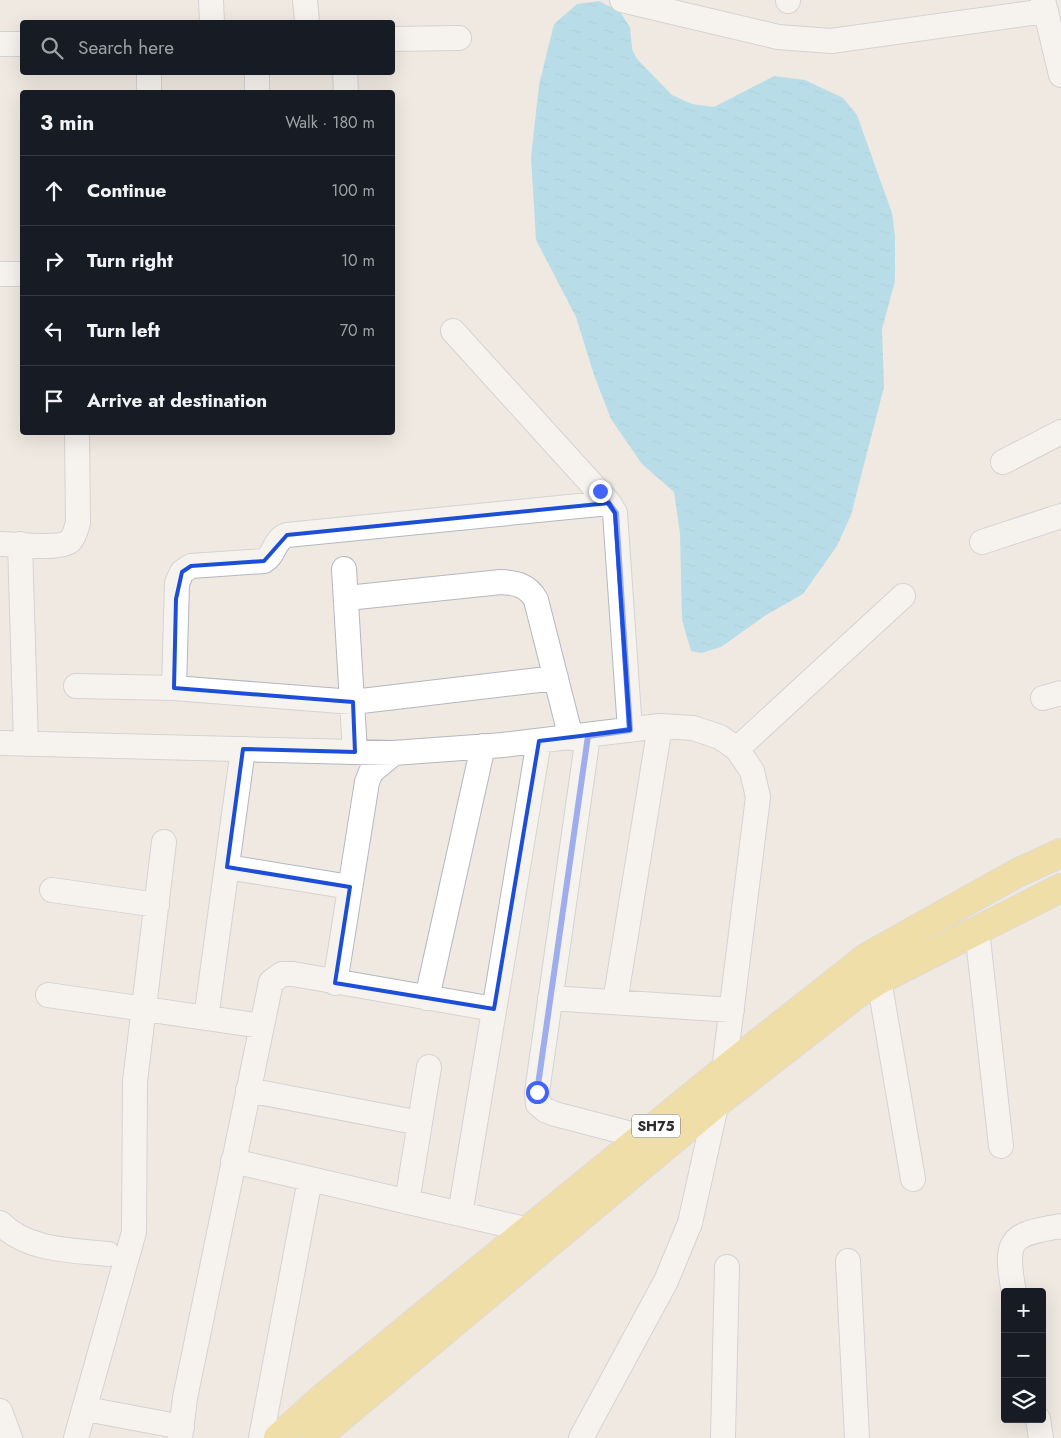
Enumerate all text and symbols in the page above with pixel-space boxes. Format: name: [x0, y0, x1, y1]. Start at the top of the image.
search box: [20, 20, 395, 75]
icon: search: [38, 34, 66, 62]
text: Search here: [78, 34, 174, 61]
text: 3 min: [40, 108, 94, 138]
text: Walk · 180 m: [285, 111, 375, 134]
icon: ahead: [40, 177, 68, 205]
text: Continue: [87, 177, 166, 204]
text: 100 m: [331, 179, 375, 202]
icon: right: [40, 247, 68, 275]
text: Turn right: [87, 247, 173, 274]
text: 10 m: [341, 249, 375, 272]
icon: left: [40, 317, 68, 345]
text: Turn left: [87, 317, 160, 344]
text: 70 m: [340, 319, 375, 342]
icon: arrive: [40, 387, 68, 415]
text: Arrive at destination: [87, 387, 267, 414]
route end: [589, 480, 612, 503]
route start: [526, 1081, 549, 1104]
road number: SH75: [632, 1114, 680, 1138]
map controls: [1001, 1288, 1046, 1423]
button: +: [1001, 1288, 1046, 1333]
button: −: [1001, 1333, 1046, 1378]
button: layers: [1001, 1378, 1046, 1423]

